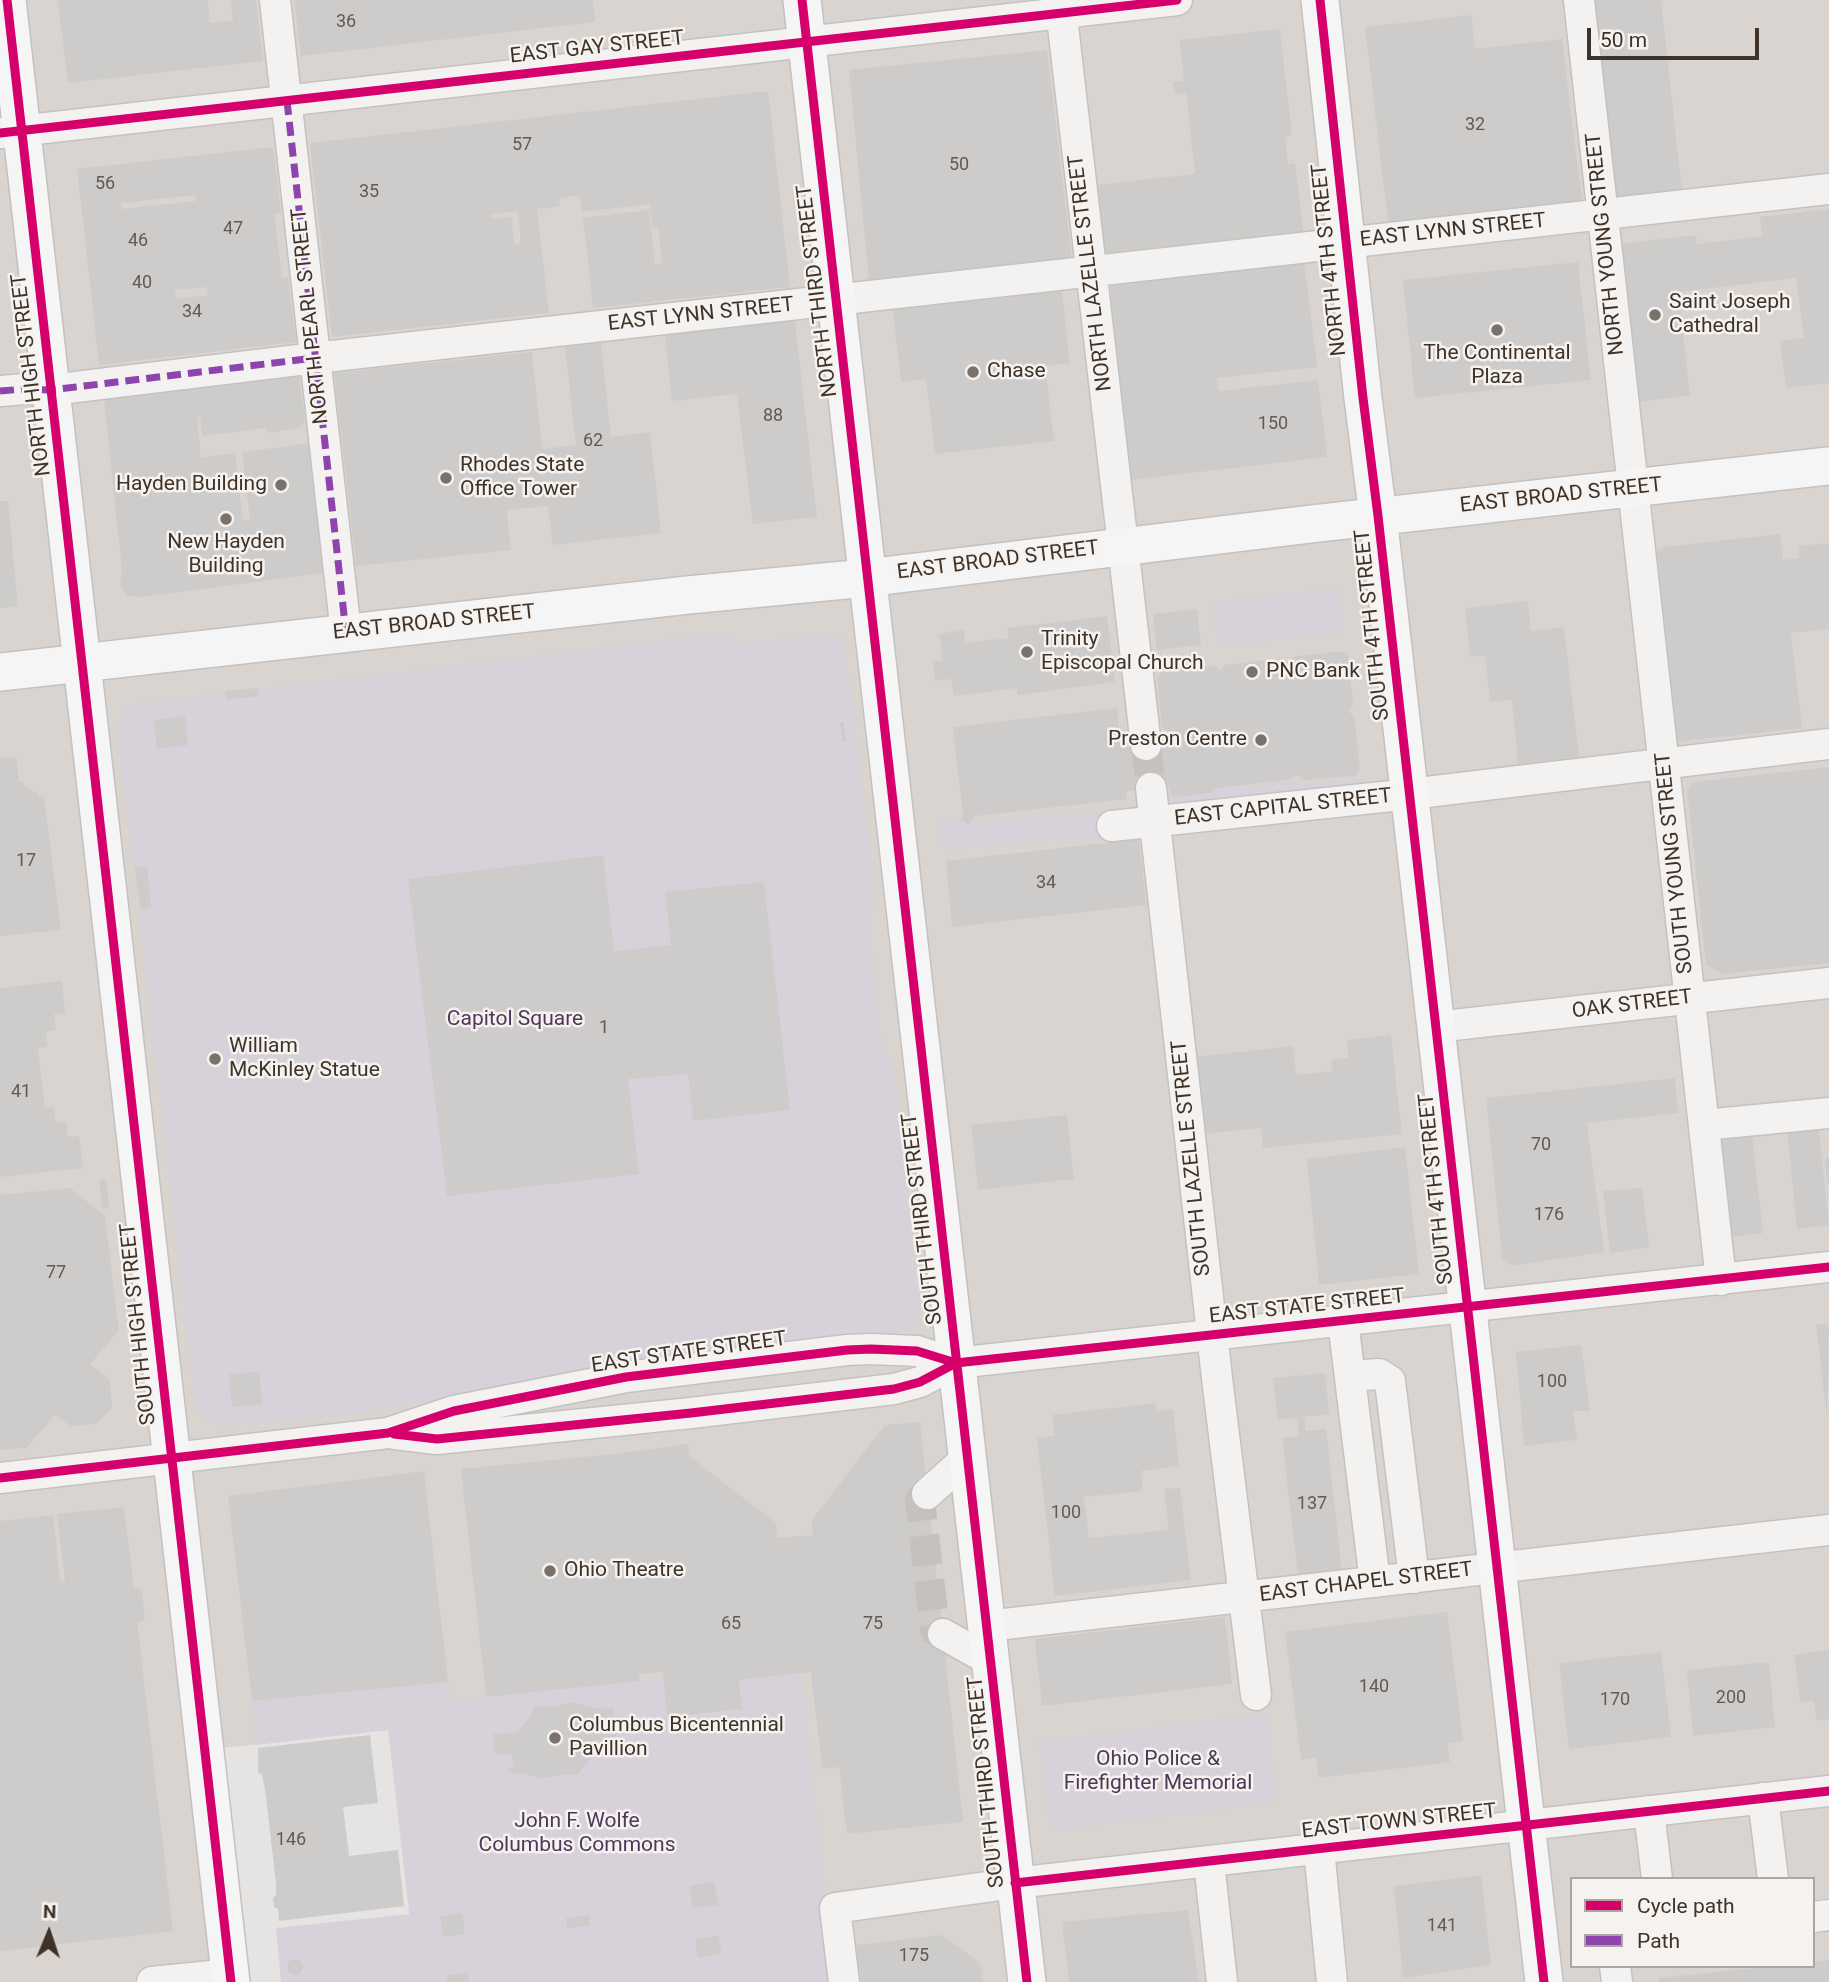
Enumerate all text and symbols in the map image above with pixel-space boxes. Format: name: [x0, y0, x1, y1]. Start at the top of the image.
house number: 36: [336, 11, 356, 33]
scale bar: [1591, 14, 1762, 58]
street label: EAST GAY STREET: [509, 26, 685, 70]
text: 50 m: [1600, 28, 1647, 52]
house number: 32: [1465, 114, 1485, 136]
street label: NORTH YOUNG STREET: [1582, 131, 1630, 357]
house number: 57: [512, 134, 532, 156]
street label: NORTH LAZELLE STREET: [1064, 153, 1118, 393]
house number: 50: [949, 154, 969, 176]
street label: NORTH 4TH STREET: [1307, 163, 1353, 357]
house number: 56: [95, 173, 115, 195]
house number: 35: [359, 181, 379, 203]
street label: NORTH THIRD STREET: [792, 183, 844, 399]
street label: NORTH PEARL STREET: [287, 207, 335, 425]
street label: EAST LYNN STREET: [1359, 209, 1547, 253]
house number: 47: [223, 218, 243, 240]
house number: 46: [128, 230, 148, 252]
street label: NORTH HIGH STREET: [7, 272, 57, 478]
house number: 40: [132, 272, 152, 294]
place label: Saint Joseph Cathedral: [1669, 290, 1791, 340]
street label: EAST LYNN STREET: [607, 293, 795, 337]
house number: 34: [182, 301, 202, 323]
marker: Saint Joseph Cathedral: [1647, 307, 1663, 323]
marker: The Continental Plaza: [1489, 322, 1505, 338]
place label: The Continental Plaza: [1423, 341, 1571, 391]
place label: Chase: [987, 359, 1046, 385]
marker: Chase: [965, 364, 981, 380]
house number: 88: [763, 405, 783, 427]
house number: 150: [1258, 413, 1288, 435]
house number: 62: [583, 430, 603, 452]
place label: Rhodes State Office Tower: [460, 453, 584, 503]
marker: Rhodes State Office Tower: [438, 470, 454, 486]
place label: Hayden Building: [116, 472, 267, 498]
street label: EAST BROAD STREET: [1459, 473, 1663, 519]
marker: Hayden Building: [273, 477, 289, 493]
marker: New Hayden Building: [218, 511, 234, 527]
street label: SOUTH 4TH STREET: [1350, 528, 1396, 722]
place label: New Hayden Building: [167, 530, 285, 580]
street label: EAST BROAD STREET: [896, 536, 1100, 586]
street label: EAST BROAD STREET: [332, 600, 536, 646]
place label: Trinity Episcopal Church: [1041, 627, 1203, 677]
marker: Trinity Episcopal Church: [1019, 644, 1035, 660]
place label: PNC Bank: [1266, 659, 1360, 685]
marker: PNC Bank: [1244, 664, 1260, 680]
place label: Preston Centre: [1108, 727, 1247, 753]
marker: Preston Centre: [1253, 732, 1269, 748]
street label: SOUTH YOUNG STREET: [1651, 751, 1699, 975]
street label: EAST CAPITAL STREET: [1173, 784, 1393, 832]
house number: 17: [16, 850, 36, 872]
house number: 34: [1036, 872, 1056, 894]
street label: OAK STREET: [1570, 985, 1694, 1025]
park label: Capitol Square: [447, 1007, 583, 1033]
house number: 1: [599, 1017, 609, 1039]
place label: William McKinley Statue: [229, 1034, 380, 1084]
street label: SOUTH LAZELLE STREET: [1167, 1039, 1217, 1277]
marker: William McKinley Statue: [207, 1051, 223, 1067]
house number: 41: [11, 1081, 31, 1103]
street label: SOUTH 4TH STREET: [1414, 1092, 1460, 1286]
street label: SOUTH THIRD STREET: [898, 1112, 948, 1326]
house number: 70: [1531, 1134, 1551, 1156]
house number: 176: [1534, 1204, 1564, 1226]
street label: SOUTH HIGH STREET: [116, 1222, 162, 1426]
house number: 77: [46, 1262, 66, 1284]
street label: EAST STATE STREET: [1208, 1284, 1406, 1330]
street label: EAST STATE STREET: [590, 1327, 788, 1379]
house number: 100: [1537, 1371, 1567, 1393]
house number: 137: [1297, 1493, 1327, 1515]
house number: 100: [1051, 1502, 1081, 1524]
street label: EAST CHAPEL STREET: [1258, 1557, 1474, 1609]
place label: Ohio Theatre: [564, 1558, 684, 1584]
marker: Ohio Theatre: [542, 1563, 558, 1579]
house number: 65: [721, 1613, 741, 1635]
house number: 75: [863, 1613, 883, 1635]
street label: SOUTH THIRD STREET: [963, 1675, 1011, 1889]
house number: 140: [1359, 1676, 1389, 1698]
house number: 200: [1716, 1687, 1746, 1709]
house number: 170: [1600, 1689, 1630, 1711]
place label: Columbus Bicentennial Pavillion: [569, 1713, 784, 1763]
marker: Columbus Bicentennial Pavillion: [547, 1730, 563, 1746]
park label: Ohio Police & Firefighter Memorial: [1064, 1747, 1252, 1797]
street label: EAST TOWN STREET: [1300, 1799, 1498, 1845]
park label: John F. Wolfe Columbus Commons: [478, 1809, 676, 1859]
house number: 146: [276, 1829, 306, 1851]
legend: [1570, 1877, 1815, 1968]
text: Cycle path: [1637, 1894, 1735, 1918]
north arrow: [14, 1898, 84, 1968]
text: N: [43, 1900, 57, 1923]
house number: 141: [1427, 1915, 1457, 1937]
text: Path: [1637, 1929, 1680, 1953]
house number: 175: [899, 1945, 929, 1967]

